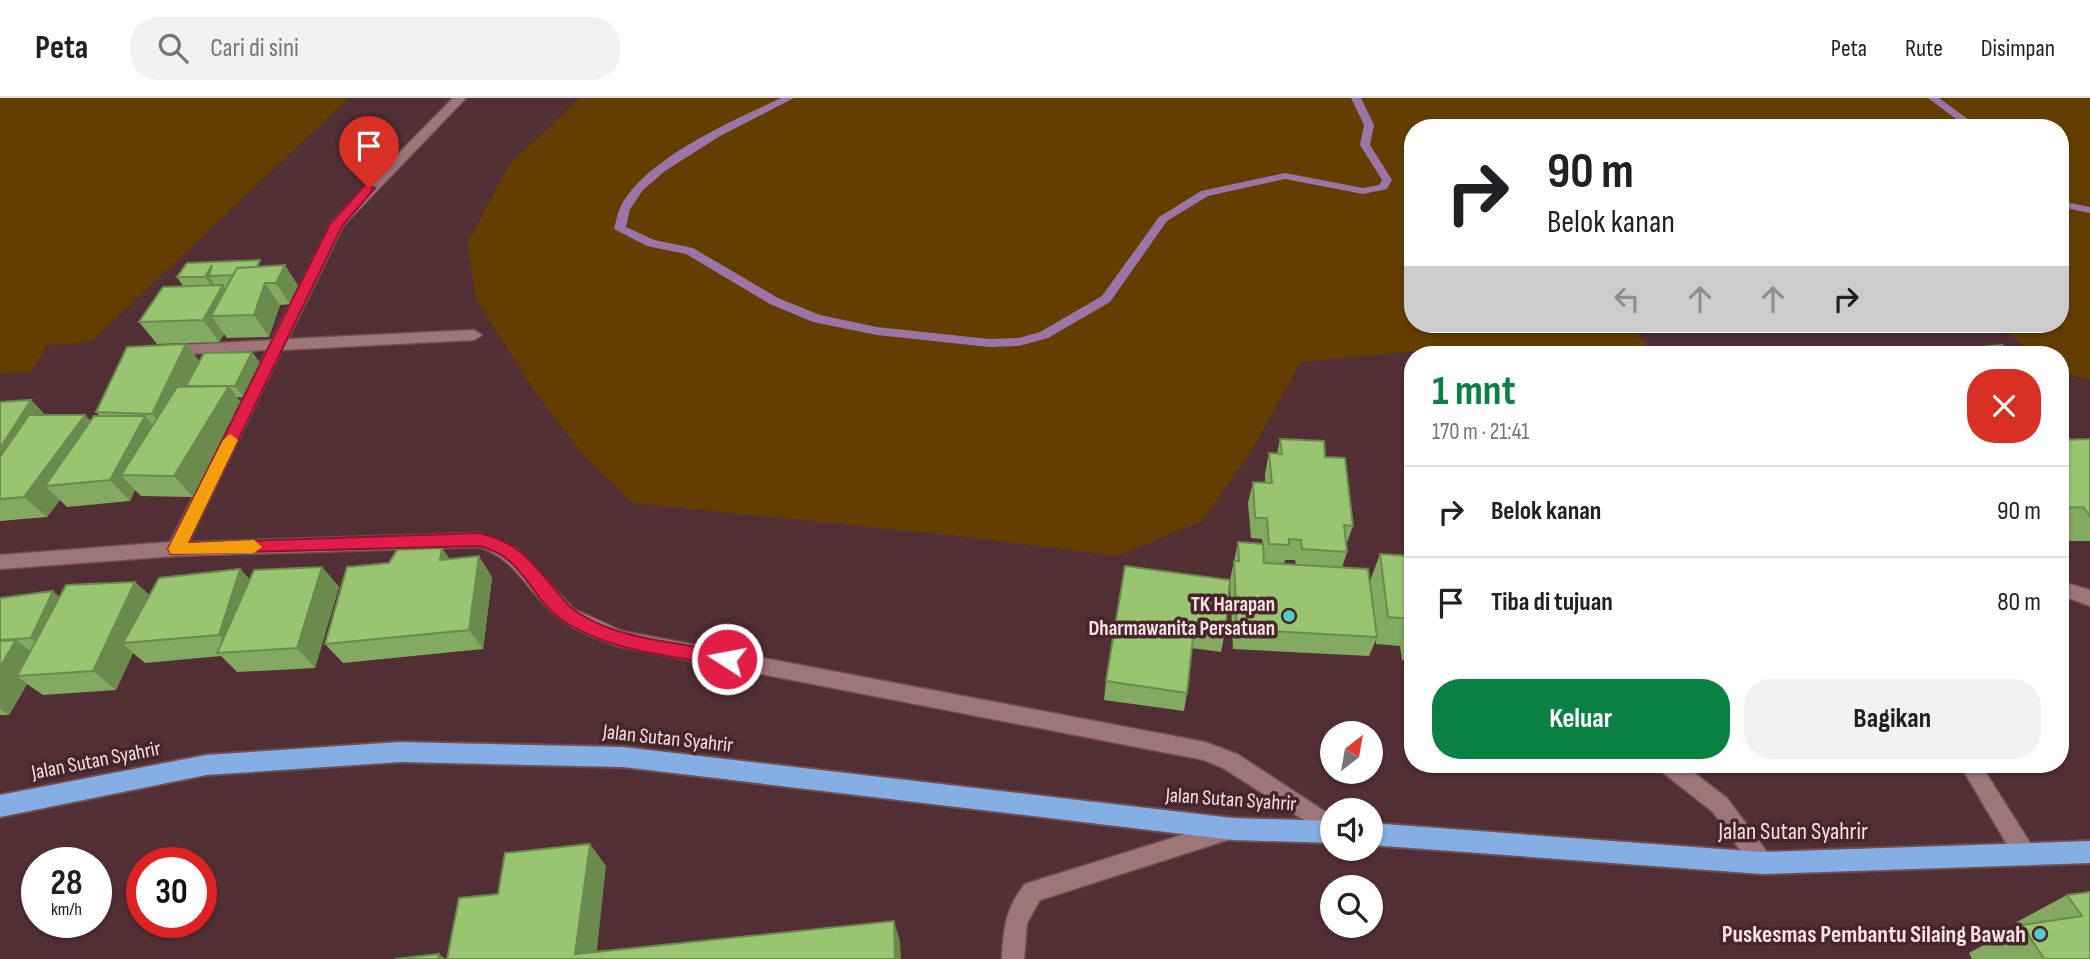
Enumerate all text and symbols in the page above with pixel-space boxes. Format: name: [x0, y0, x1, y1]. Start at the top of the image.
search box: [130, 17, 620, 80]
text: Peta: [35, 28, 88, 68]
icon: search: [154, 29, 192, 67]
text: Cari di sini: [210, 33, 299, 64]
text: Peta: [1831, 34, 1867, 63]
text: Rute: [1905, 34, 1943, 63]
text: Disimpan: [1981, 34, 2055, 63]
pin: [339, 116, 399, 188]
icon: arrive: [350, 127, 388, 165]
text: 90 m: [1547, 143, 1634, 202]
icon: right: [1432, 147, 1523, 238]
text: Belok kanan: [1547, 203, 1675, 242]
icon: left: [1608, 280, 1646, 318]
icon: ahead: [1681, 280, 1719, 318]
icon: ahead: [1754, 280, 1792, 318]
icon: right: [1827, 280, 1865, 318]
text: 1 mnt: [1432, 366, 1516, 417]
button: close: [1967, 369, 2041, 443]
text: 170 m · 21:41: [1432, 418, 1529, 446]
icon: right: [1432, 493, 1470, 531]
text: Belok kanan: [1491, 496, 1601, 527]
text: 90 m: [1997, 496, 2041, 527]
icon: arrive: [1432, 584, 1470, 622]
text: Tiba di tujuan: [1491, 587, 1613, 618]
text: 80 m: [1997, 587, 2041, 618]
place label: TK Harapan Dharmawanita Persatuan: [1088, 592, 1275, 641]
marker: TK Harapan Dharmawanita Persatuan: [1281, 608, 1297, 624]
position arrow: [690, 622, 764, 696]
button: Keluar: [1432, 679, 1730, 759]
button: Bagikan: [1744, 679, 2041, 759]
street label: Jalan Sutan Syahrir: [601, 719, 734, 758]
north arrow: [1320, 721, 1382, 784]
map controls: [1320, 721, 1383, 938]
street label: Jalan Sutan Syahrir: [28, 736, 163, 785]
street label: Jalan Sutan Syahrir: [1164, 782, 1297, 817]
button: sound: [1320, 798, 1383, 861]
street label: Jalan Sutan Syahrir: [1717, 817, 1868, 846]
speed limit sign: 30: [126, 847, 217, 938]
text: 28: [51, 862, 82, 905]
button: search: [1320, 875, 1383, 938]
text: km/h: [51, 899, 82, 920]
place label: Puskesmas Pembantu Silaing Bawah: [1722, 920, 2026, 949]
marker: Puskesmas Pembantu Silaing Bawah: [2032, 926, 2048, 942]

